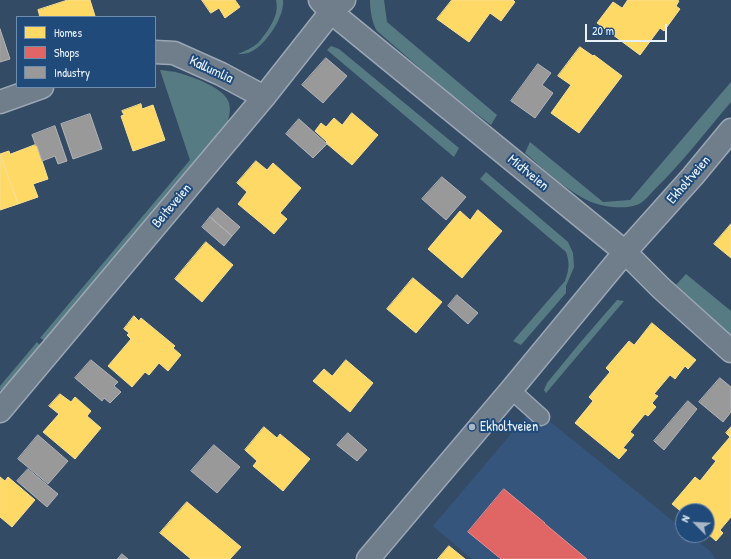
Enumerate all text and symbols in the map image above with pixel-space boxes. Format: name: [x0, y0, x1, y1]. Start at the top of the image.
legend: [16, 16, 156, 88]
scale bar: [587, 16, 669, 42]
text: 20 m: [592, 22, 614, 39]
text: Homes: [54, 24, 82, 41]
text: Shops: [54, 44, 79, 61]
street label: Kallumlia: [186, 53, 236, 87]
text: Industry: [54, 64, 90, 81]
street label: Midtveien: [504, 151, 552, 195]
street label: Ekholtveien: [664, 153, 714, 207]
street label: Beiteveien: [149, 181, 195, 231]
place label: Ekholtveien: [480, 419, 538, 435]
marker: Ekholtveien: [467, 422, 477, 432]
north arrow: [675, 503, 715, 543]
text: N: [677, 513, 693, 524]

